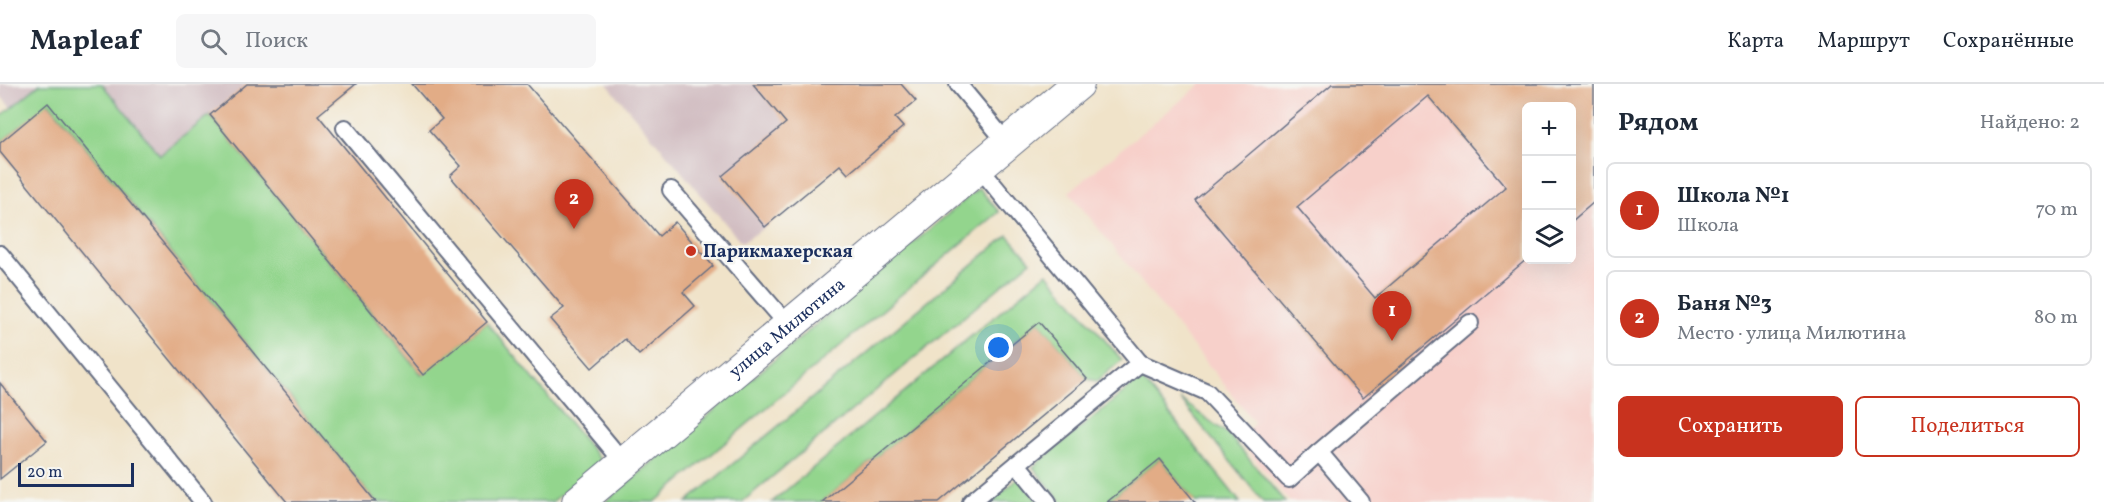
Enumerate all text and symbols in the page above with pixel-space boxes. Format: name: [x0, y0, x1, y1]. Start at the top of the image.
search box: [176, 14, 596, 68]
text: Mapleaf: [30, 22, 140, 61]
icon: search: [197, 25, 230, 58]
text: Поиск: [245, 26, 308, 57]
text: Карта: [1727, 27, 1784, 56]
text: Маршрут: [1817, 27, 1910, 56]
text: Сохранённые: [1943, 27, 2074, 56]
map controls: [1522, 102, 1576, 264]
button: +: [1522, 102, 1576, 156]
text: Рядом: [1618, 105, 1698, 141]
text: Найдено: 2: [1980, 109, 2080, 137]
button: −: [1522, 156, 1576, 210]
pin: 2: [554, 180, 594, 229]
text: Школа №1: [1677, 181, 1790, 212]
text: 1: [1635, 196, 1644, 224]
text: 70 m: [2035, 196, 2078, 224]
button: layers: [1522, 210, 1576, 264]
text: Школа: [1677, 212, 1739, 240]
place label: Парикмахерская: [703, 240, 853, 265]
marker: Парикмахерская: [684, 244, 698, 258]
street label: улица Милютина: [724, 273, 851, 385]
text: Баня №3: [1677, 289, 1772, 320]
pin: 1: [1372, 292, 1412, 341]
text: 2: [1634, 304, 1645, 332]
text: 80 m: [2034, 304, 2078, 332]
text: Место · улица Милютина: [1677, 320, 1906, 348]
your location: [984, 333, 1013, 362]
button: Сохранить: [1618, 396, 1843, 457]
button: Поделиться: [1855, 396, 2080, 457]
scale bar: [18, 460, 134, 488]
text: 20 m: [27, 462, 62, 484]

